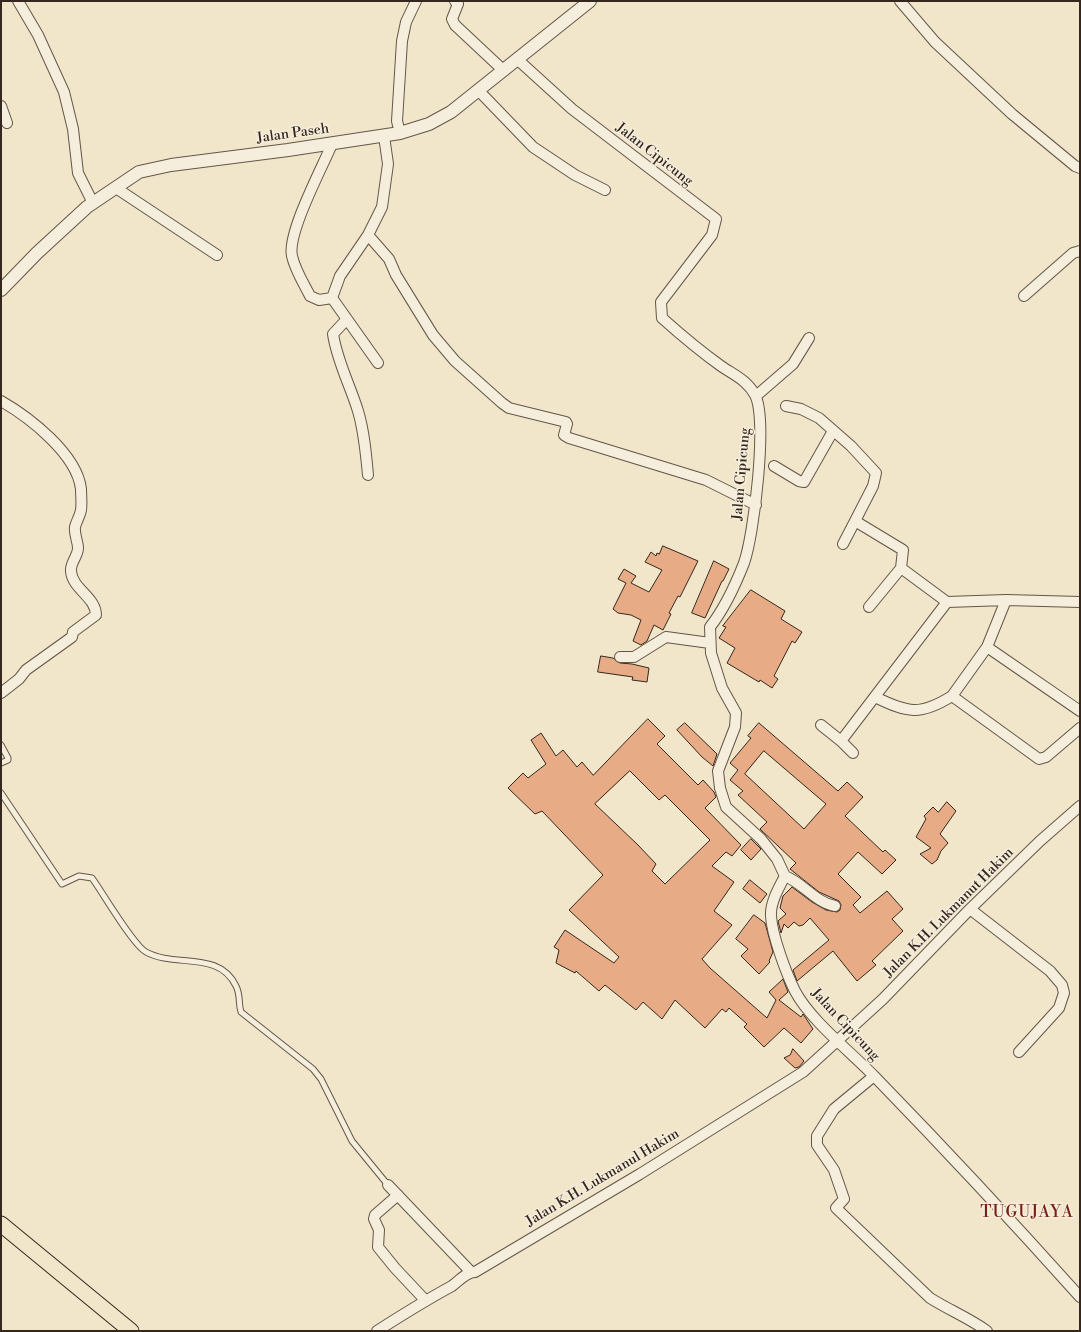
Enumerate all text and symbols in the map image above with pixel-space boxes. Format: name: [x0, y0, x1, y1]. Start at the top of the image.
street label: Jalan Cipicung: [612, 120, 696, 190]
street label: Jalan Paseh: [256, 121, 330, 147]
street label: Jalan Cipicung: [730, 427, 754, 521]
street label: Jalan K.H. Lukmanut Hakim: [881, 845, 1017, 981]
street label: Jalan Cipicung: [807, 985, 883, 1065]
street label: Jalan K.H. Lukmanul Hakim: [523, 1126, 683, 1230]
district label: TUGUJAYA: [980, 1203, 1074, 1223]

